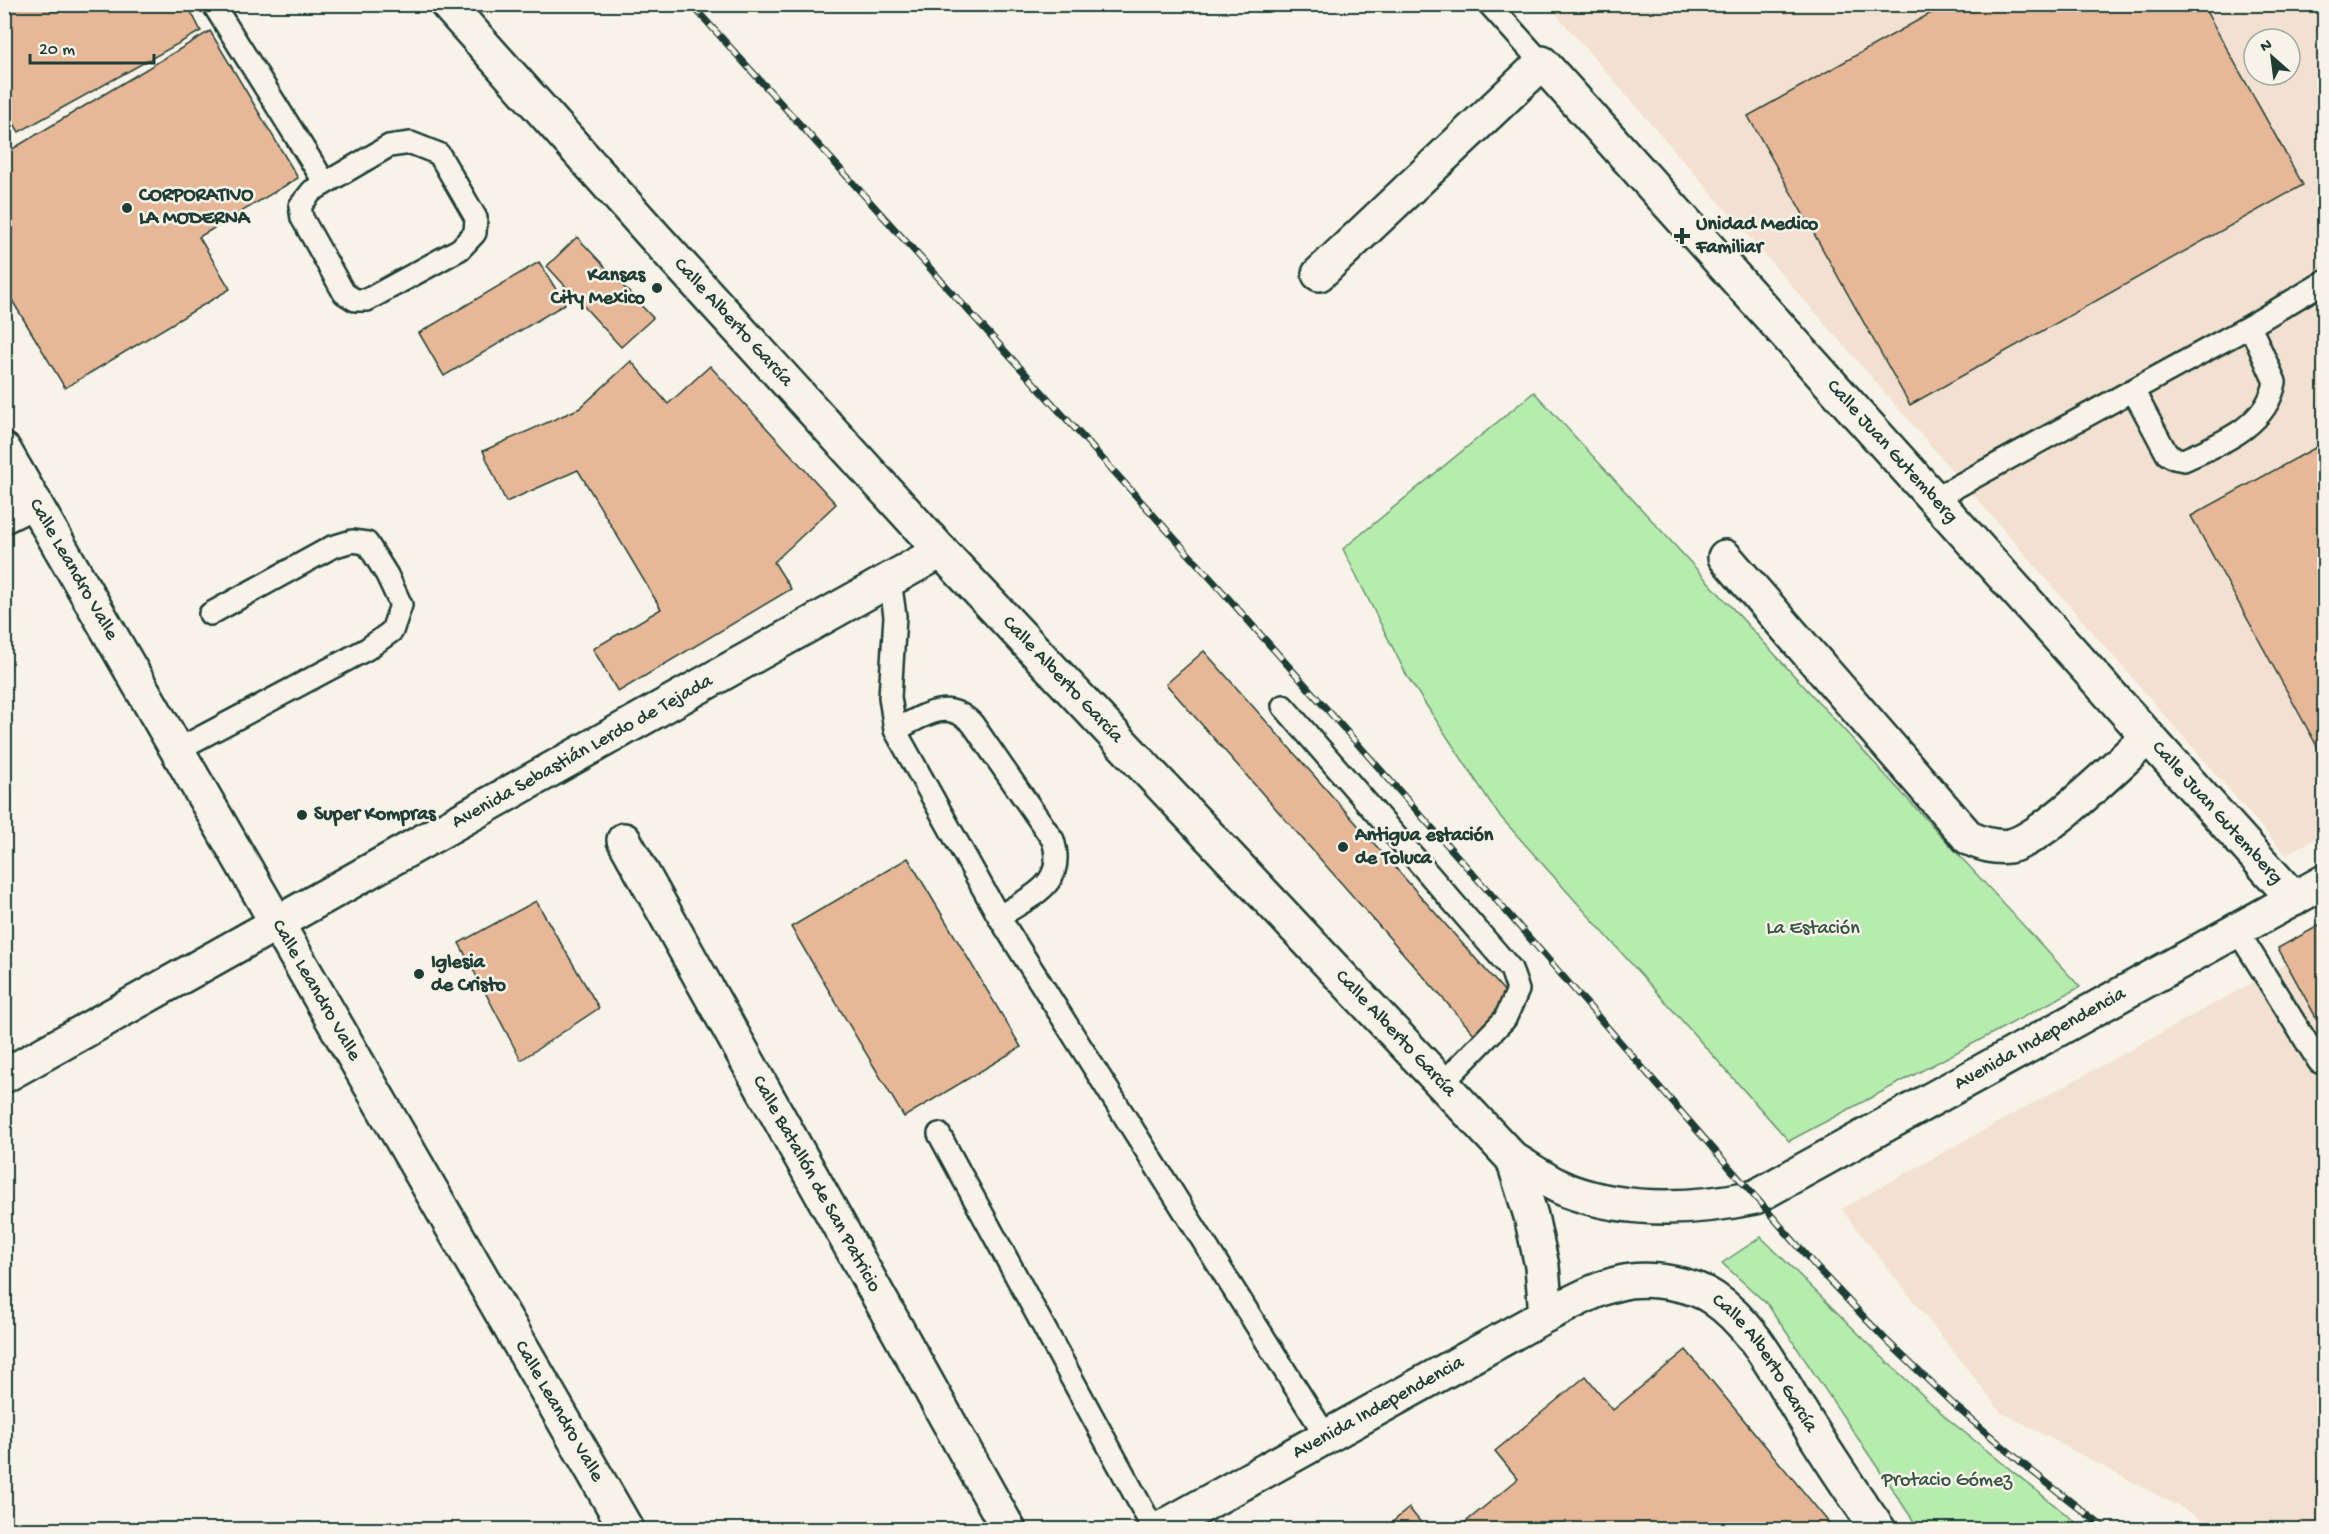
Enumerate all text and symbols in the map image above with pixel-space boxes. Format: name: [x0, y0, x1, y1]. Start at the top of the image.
scale bar: [30, 27, 154, 65]
north arrow: [2242, 27, 2302, 87]
text: N: [2258, 36, 2276, 58]
text: 20 m: [39, 40, 75, 61]
place label: CORPORATIVO LA MODERNA: [138, 185, 253, 231]
marker: CORPORATIVO LA MODERNA: [120, 201, 134, 215]
place label: Unidad Medico Familiar: [1695, 214, 1819, 260]
marker: Unidad Medico Familiar: [1673, 227, 1691, 245]
street label: Calle Alberto García: [668, 253, 798, 392]
place label: Kansas City Mexico: [550, 265, 647, 311]
marker: Kansas City Mexico: [650, 281, 664, 295]
street label: Calle Juan Gutemberg: [1821, 375, 1962, 528]
street label: Calle Leandro Valle: [23, 495, 123, 645]
street label: Calle Alberto García: [997, 611, 1128, 749]
street label: Avenida Sebastián Lerdo de Tejada: [448, 669, 718, 834]
street label: Calle Juan Gutemberg: [2146, 737, 2287, 890]
place label: Super Kompras: [314, 804, 437, 827]
marker: Super Kompras: [295, 808, 309, 822]
place label: Antigua estación de Toluca: [1354, 825, 1494, 871]
marker: Antigua estación de Toluca: [1336, 840, 1350, 854]
street label: Calle Leandro Valle: [266, 916, 366, 1066]
park label: La Estación: [1766, 918, 1860, 941]
place label: Iglesia de Cristo: [431, 952, 507, 998]
street label: Calle Alberto García: [1330, 965, 1461, 1103]
marker: Iglesia de Cristo: [412, 967, 426, 981]
street label: Avenida Independencia: [1950, 982, 2131, 1096]
street label: Calle Batallón de San Patricio: [746, 1072, 886, 1297]
street label: Calle Alberto García: [1707, 1289, 1823, 1438]
street label: Calle Leandro Valle: [509, 1337, 609, 1487]
street label: Avenida Independencia: [1289, 1351, 1469, 1465]
park label: Protacio Gómez: [1881, 1470, 2013, 1493]

